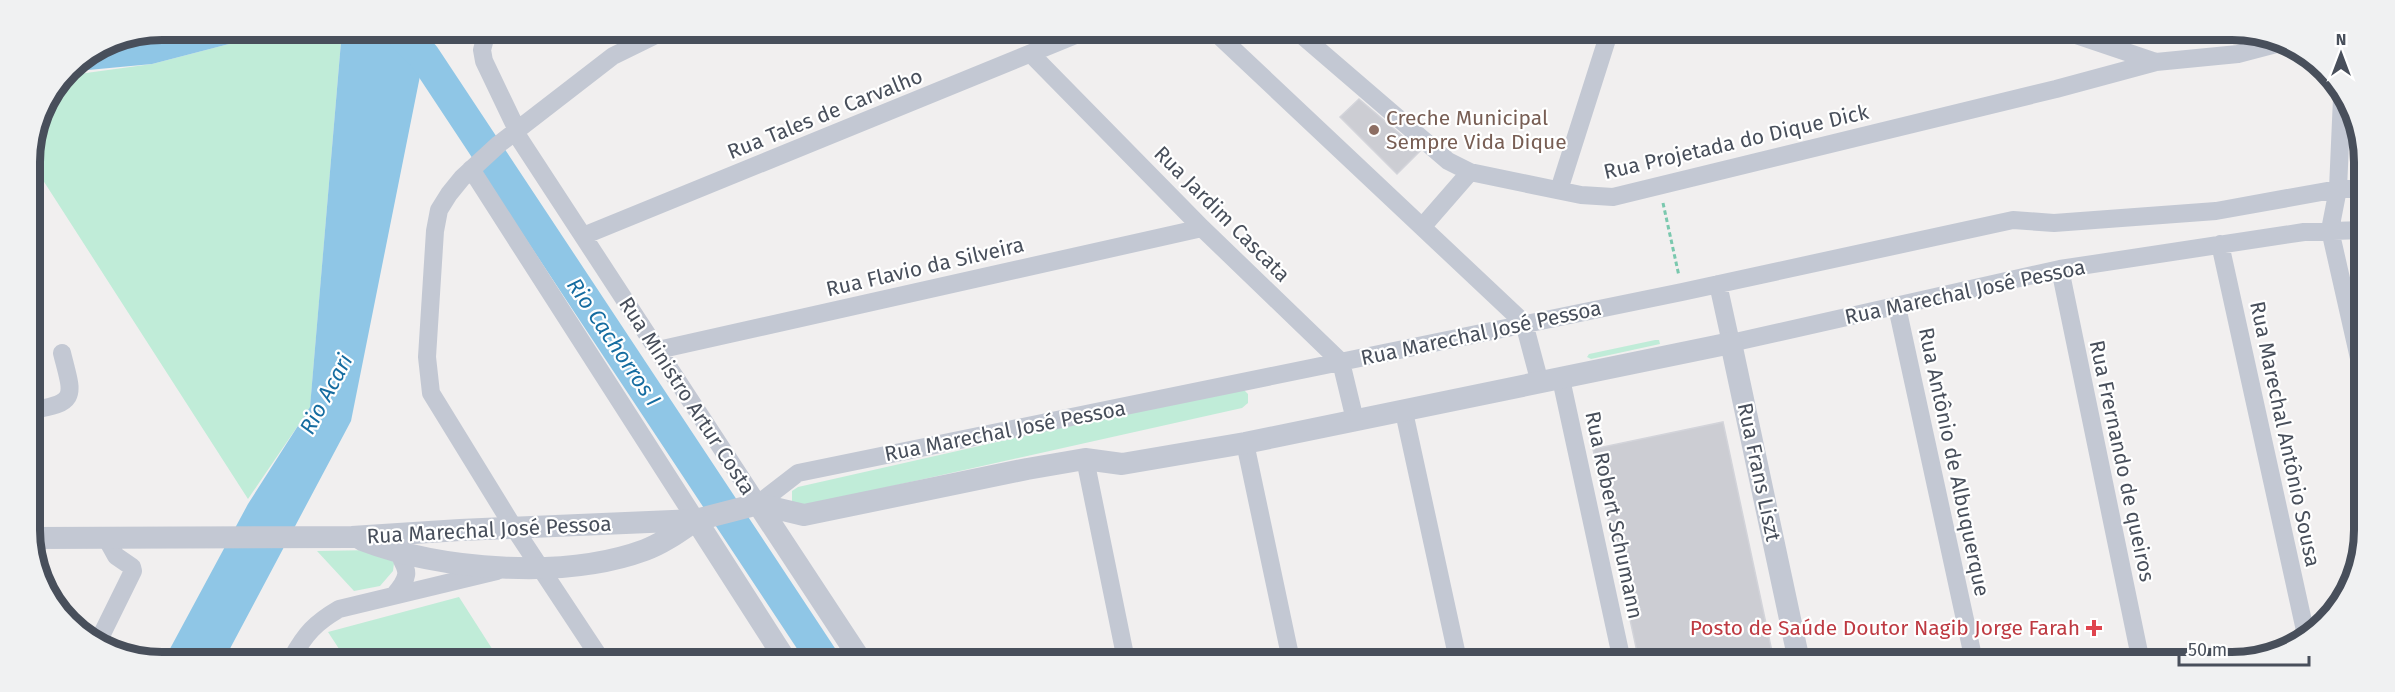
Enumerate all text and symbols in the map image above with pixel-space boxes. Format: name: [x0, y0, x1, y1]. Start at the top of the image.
north arrow: [2311, 24, 2371, 84]
text: N: [2336, 30, 2346, 49]
street label: Rua Tales de Carvalho: [724, 63, 926, 165]
street label: Rua Projetada do Dique Dick: [1601, 99, 1871, 185]
place label: Creche Municipal Sempre Vida Dique: [1386, 105, 1567, 155]
marker: Creche Municipal Sempre Vida Dique: [1367, 123, 1381, 137]
street label: Rua Jardim Cascata: [1148, 140, 1296, 288]
street label: Rua Flavio da Silveira: [823, 232, 1027, 302]
street label: Rua Marechal José Pessoa: [1842, 254, 2088, 330]
water label: Rio Cachorros I: [561, 273, 667, 411]
street label: Rua Ministro Artur Costa: [613, 292, 761, 500]
street label: Rua Marechal José Pessoa: [1358, 295, 1604, 371]
street label: Rua Marechal Antônio Sousa: [2244, 299, 2326, 569]
street label: Rua Antônio de Albuquerque: [1913, 325, 1995, 599]
street label: Rua Frernando de queiros: [2084, 338, 2160, 584]
water label: Rio Acari: [294, 349, 358, 439]
street label: Rua Marechal José Pessoa: [882, 395, 1128, 467]
street label: Rua Frans Liszt: [1732, 400, 1786, 544]
street label: Rua Robert Schumann: [1579, 409, 1649, 621]
street label: Rua Marechal José Pessoa: [366, 511, 612, 549]
place label: Posto de Saúde Doutor Nagib Jorge Farah: [1690, 615, 2080, 641]
marker: Posto de Saúde Doutor Nagib Jorge Farah: [2085, 619, 2103, 637]
scale bar: [2179, 629, 2310, 667]
text: 50 m: [2188, 639, 2227, 661]

